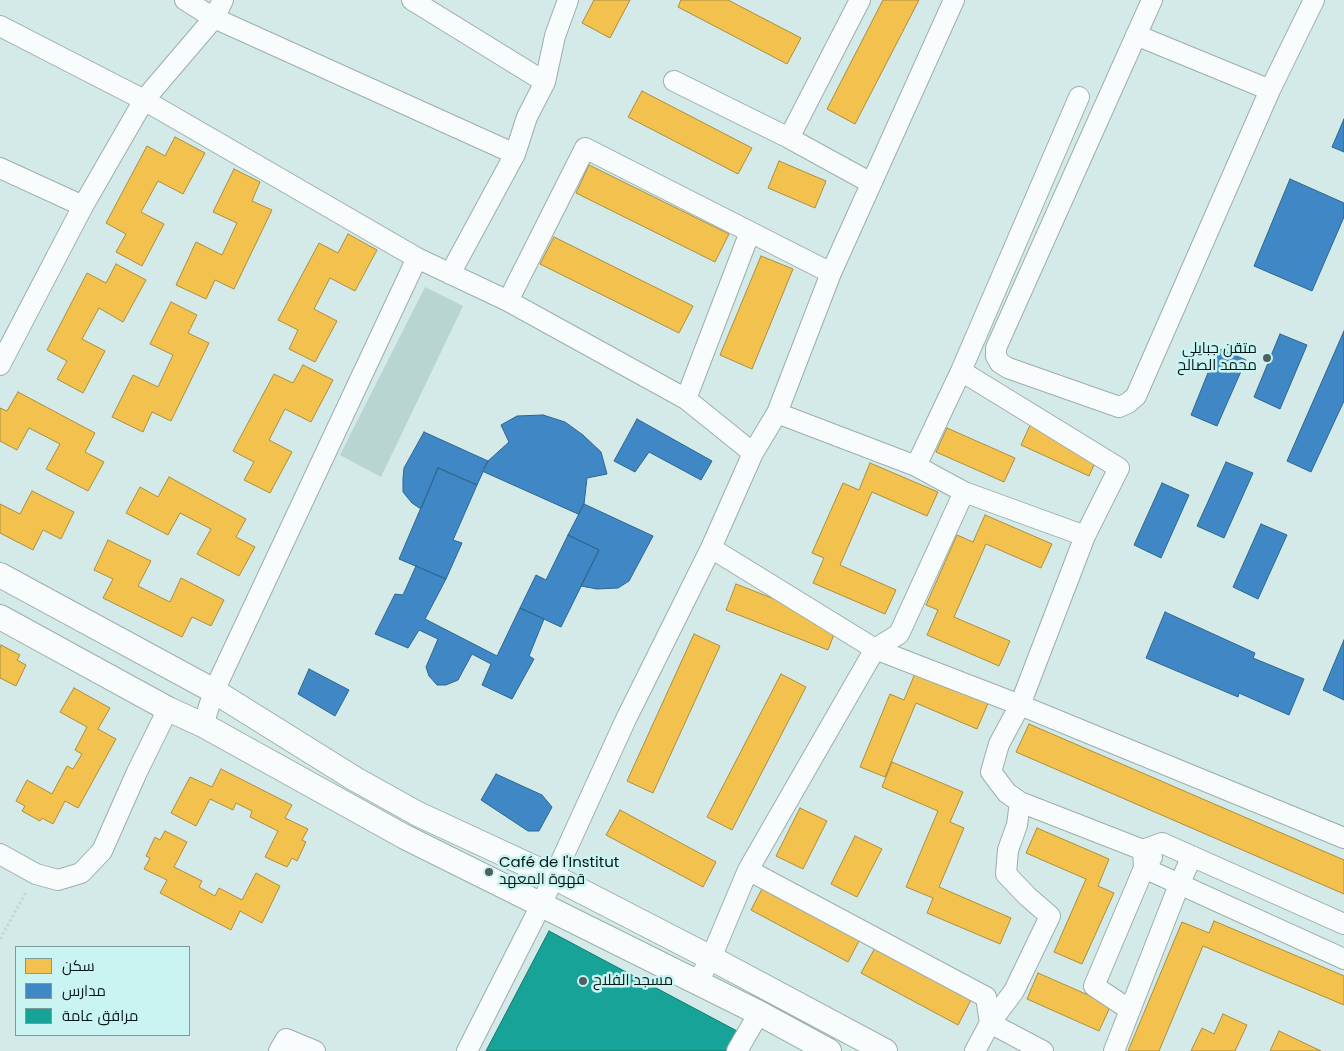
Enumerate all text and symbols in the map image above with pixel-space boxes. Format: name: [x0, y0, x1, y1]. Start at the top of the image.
place label: متقن جبايلي محمد الصالح: [1177, 340, 1257, 375]
marker: متقن جبايلي محمد الصالح: [1261, 352, 1273, 364]
place label: Café de l'Institut قهوة المعهد: [499, 854, 619, 889]
marker: Café de l'Institut قهوة المعهد: [483, 866, 495, 878]
legend: [15, 946, 190, 1036]
text: سكن: [62, 955, 95, 976]
place label: مسجد الفلاح: [593, 972, 673, 990]
marker: مسجد الفلاح: [577, 975, 589, 987]
text: مدارس: [62, 980, 106, 1001]
text: مرافق عامة: [62, 1005, 138, 1026]

